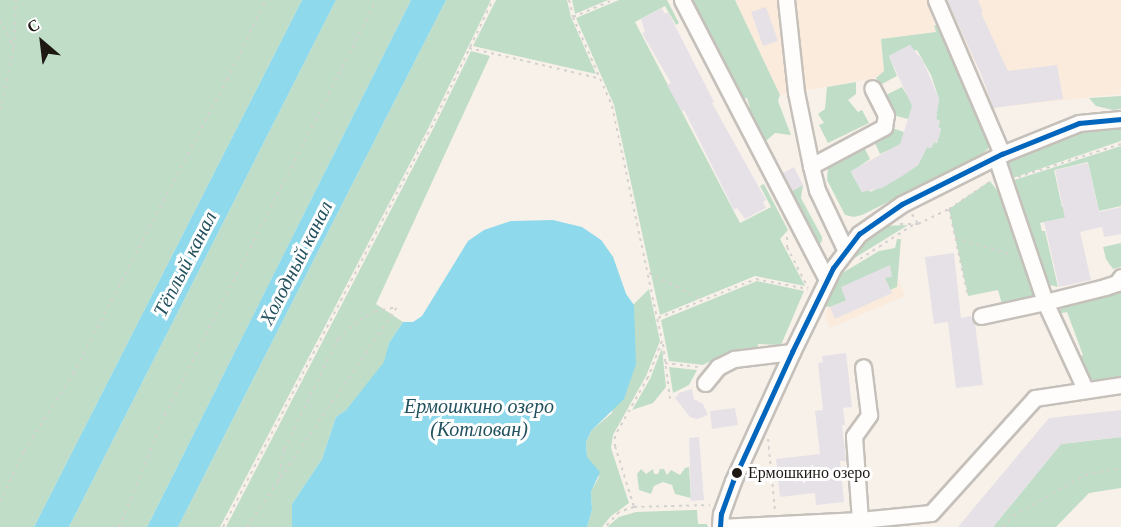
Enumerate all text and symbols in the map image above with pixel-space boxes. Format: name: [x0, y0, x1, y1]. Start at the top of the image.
north arrow: [12, 12, 72, 72]
text: С: [24, 15, 42, 36]
water label: Холодный канал: [254, 197, 338, 329]
water label: Тёплый канал: [148, 207, 222, 321]
water label: Ермошкино озеро (Котлован): [404, 394, 554, 441]
place label: Ермошкино озеро: [748, 463, 870, 483]
marker: Ермошкино озеро: [731, 467, 743, 479]

